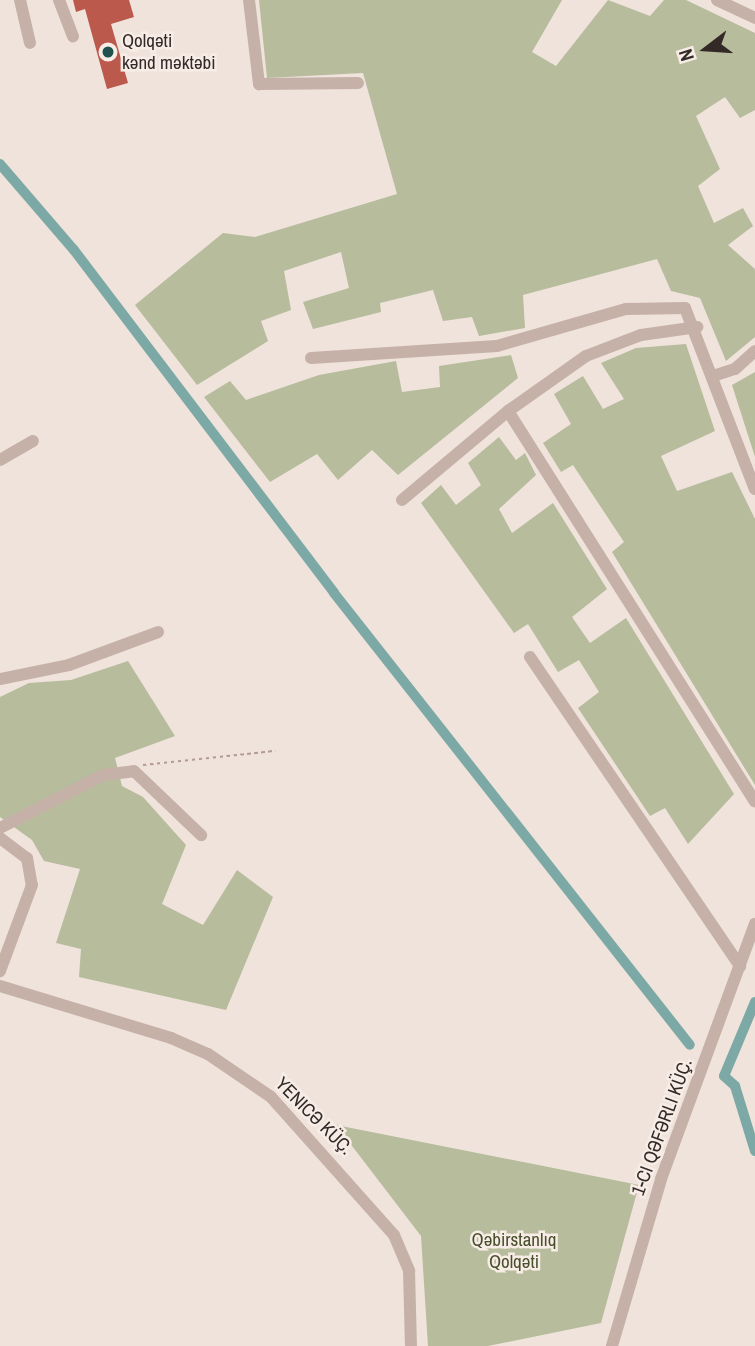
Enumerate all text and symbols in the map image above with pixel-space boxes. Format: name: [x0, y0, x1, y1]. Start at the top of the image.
north arrow: [671, 14, 741, 84]
place label: Qolqəti kənd məktəbi: [122, 30, 216, 74]
marker: Qolqəti kənd məktəbi: [100, 44, 116, 60]
text: N: [672, 46, 700, 64]
street label: 1-CI QƏFƏRLI KÜÇ.: [627, 1055, 697, 1199]
street label: YENICƏ KÜÇ.: [270, 1072, 358, 1160]
park label: Qəbirstanlıq Qolqəti: [472, 1229, 556, 1273]

